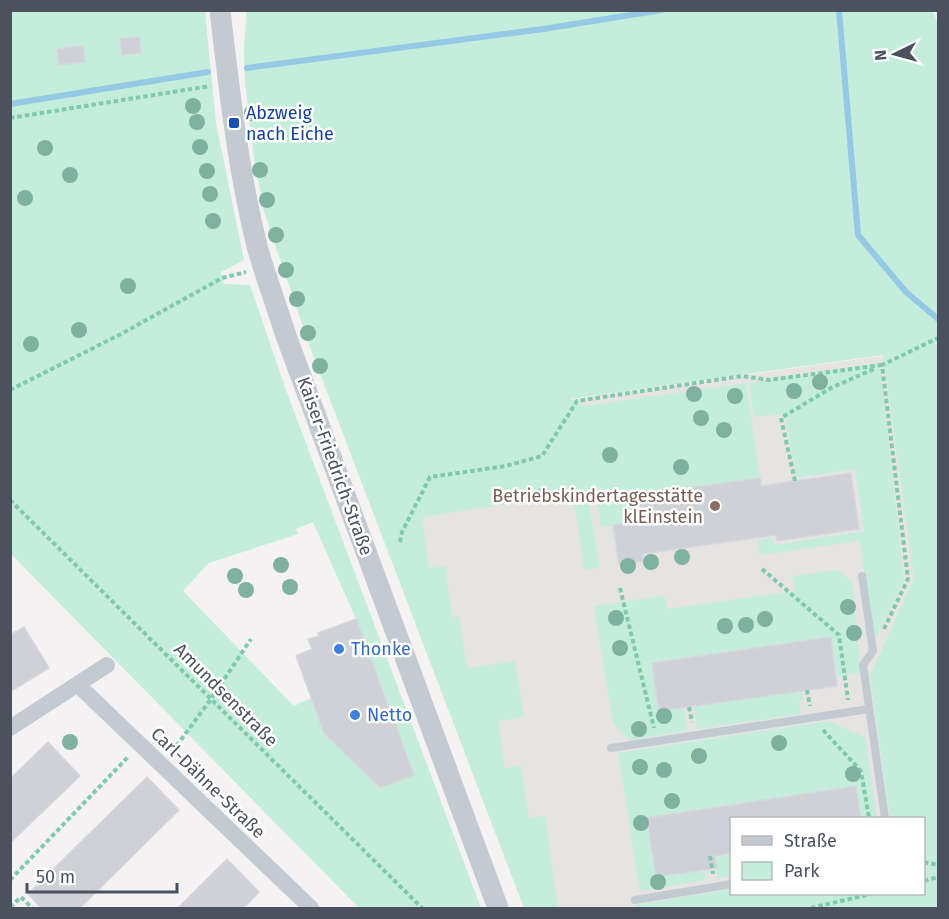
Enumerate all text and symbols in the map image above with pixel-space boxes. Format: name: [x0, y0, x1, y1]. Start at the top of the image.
north arrow: [865, 24, 925, 84]
text: N: [871, 49, 890, 61]
place label: Abzweig nach Eiche: [246, 102, 334, 145]
marker: Abzweig nach Eiche: [227, 116, 241, 130]
street label: Kaiser-Friedrich-Straße: [292, 374, 378, 558]
place label: Betriebskindertagesstätte klEinstein: [492, 485, 703, 528]
marker: Betriebskindertagesstätte klEinstein: [708, 499, 722, 513]
place label: Thonke: [351, 638, 411, 660]
street label: Amundsenstraße: [170, 639, 282, 751]
marker: Thonke: [332, 642, 346, 656]
place label: Netto: [367, 704, 412, 726]
marker: Netto: [348, 708, 362, 722]
street label: Carl-Dähne-Straße: [146, 723, 270, 843]
legend: [730, 817, 925, 895]
text: Straße: [784, 830, 837, 852]
scale bar: [27, 856, 177, 894]
text: Park: [784, 860, 820, 882]
text: 50 m: [36, 866, 75, 888]

